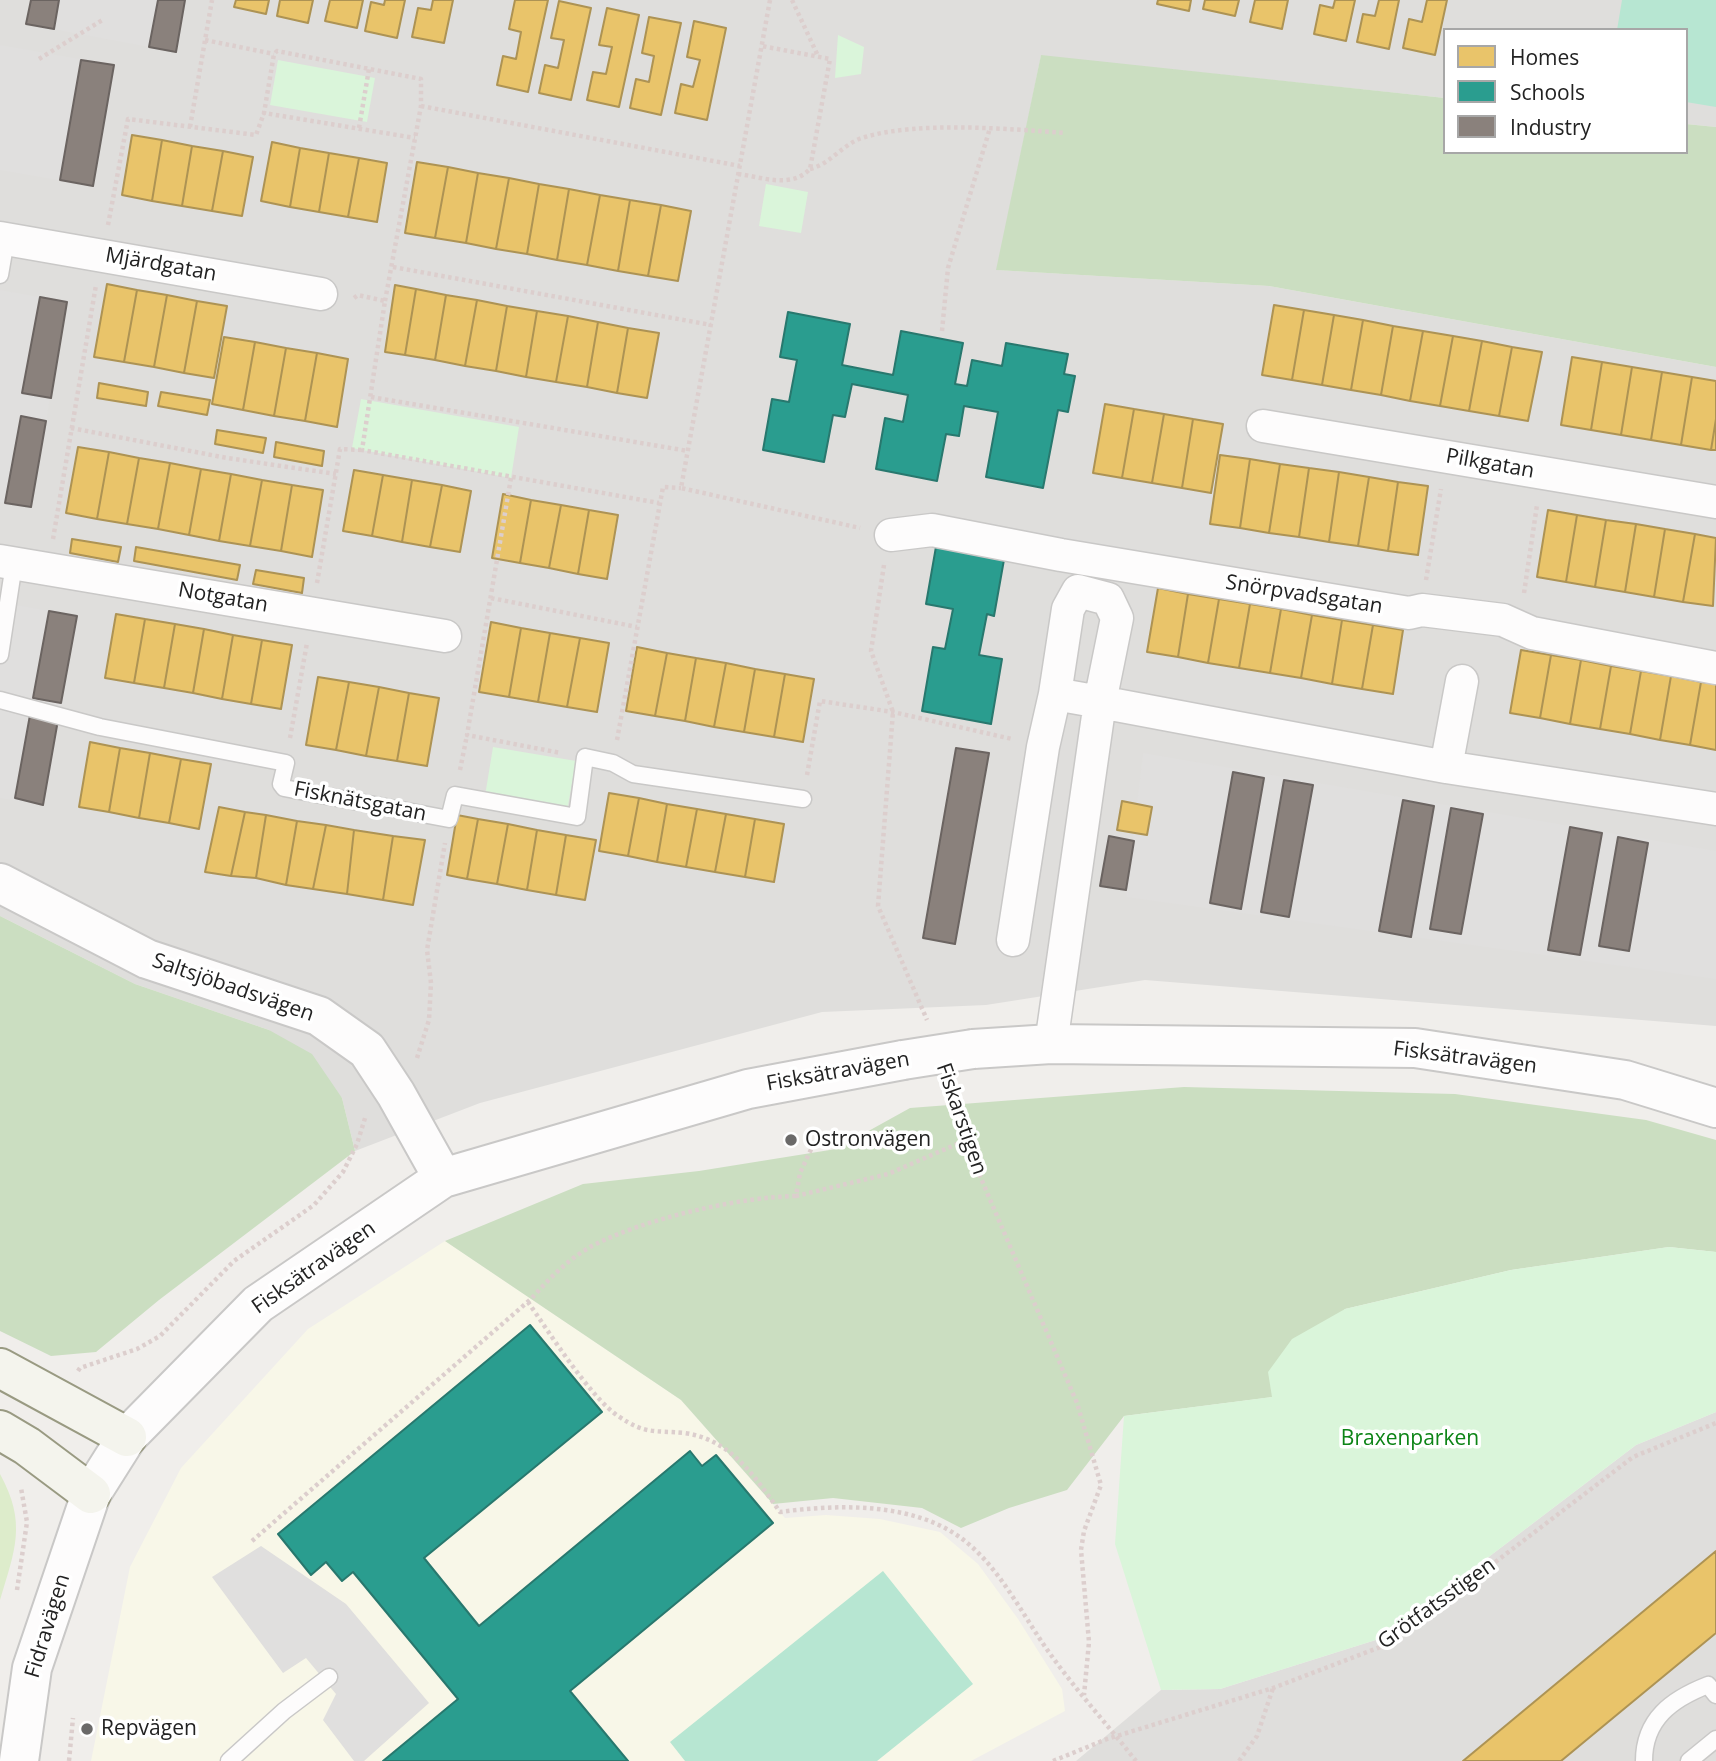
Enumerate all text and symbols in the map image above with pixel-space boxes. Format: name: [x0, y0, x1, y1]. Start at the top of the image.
legend: [1443, 28, 1688, 154]
text: Homes: [1510, 43, 1579, 71]
text: Schools: [1510, 78, 1585, 106]
text: Industry: [1510, 113, 1591, 141]
street label: Mjärdgatan: [103, 243, 219, 287]
street label: Pilkgatan: [1444, 444, 1536, 484]
street label: Snörpvadsgatan: [1224, 570, 1384, 620]
street label: Notgatan: [176, 578, 270, 618]
street label: Fisknätsgatan: [292, 777, 428, 827]
street label: Saltsjöbadsvägen: [149, 948, 317, 1028]
street label: Fisksätravägen: [1392, 1037, 1538, 1079]
street label: Fisksätravägen: [764, 1047, 912, 1097]
street label: Fiskarstigen: [930, 1060, 992, 1178]
place label: Ostronvägen: [805, 1127, 931, 1153]
marker: Ostronvägen: [783, 1132, 799, 1148]
street label: Fisksätravägen: [247, 1216, 381, 1320]
park label: Braxenparken: [1341, 1426, 1479, 1452]
street label: Grötfatsstigen: [1373, 1553, 1501, 1655]
street label: Fidravägen: [20, 1571, 76, 1681]
place label: Repvägen: [101, 1716, 197, 1742]
marker: Repvägen: [79, 1721, 95, 1737]

